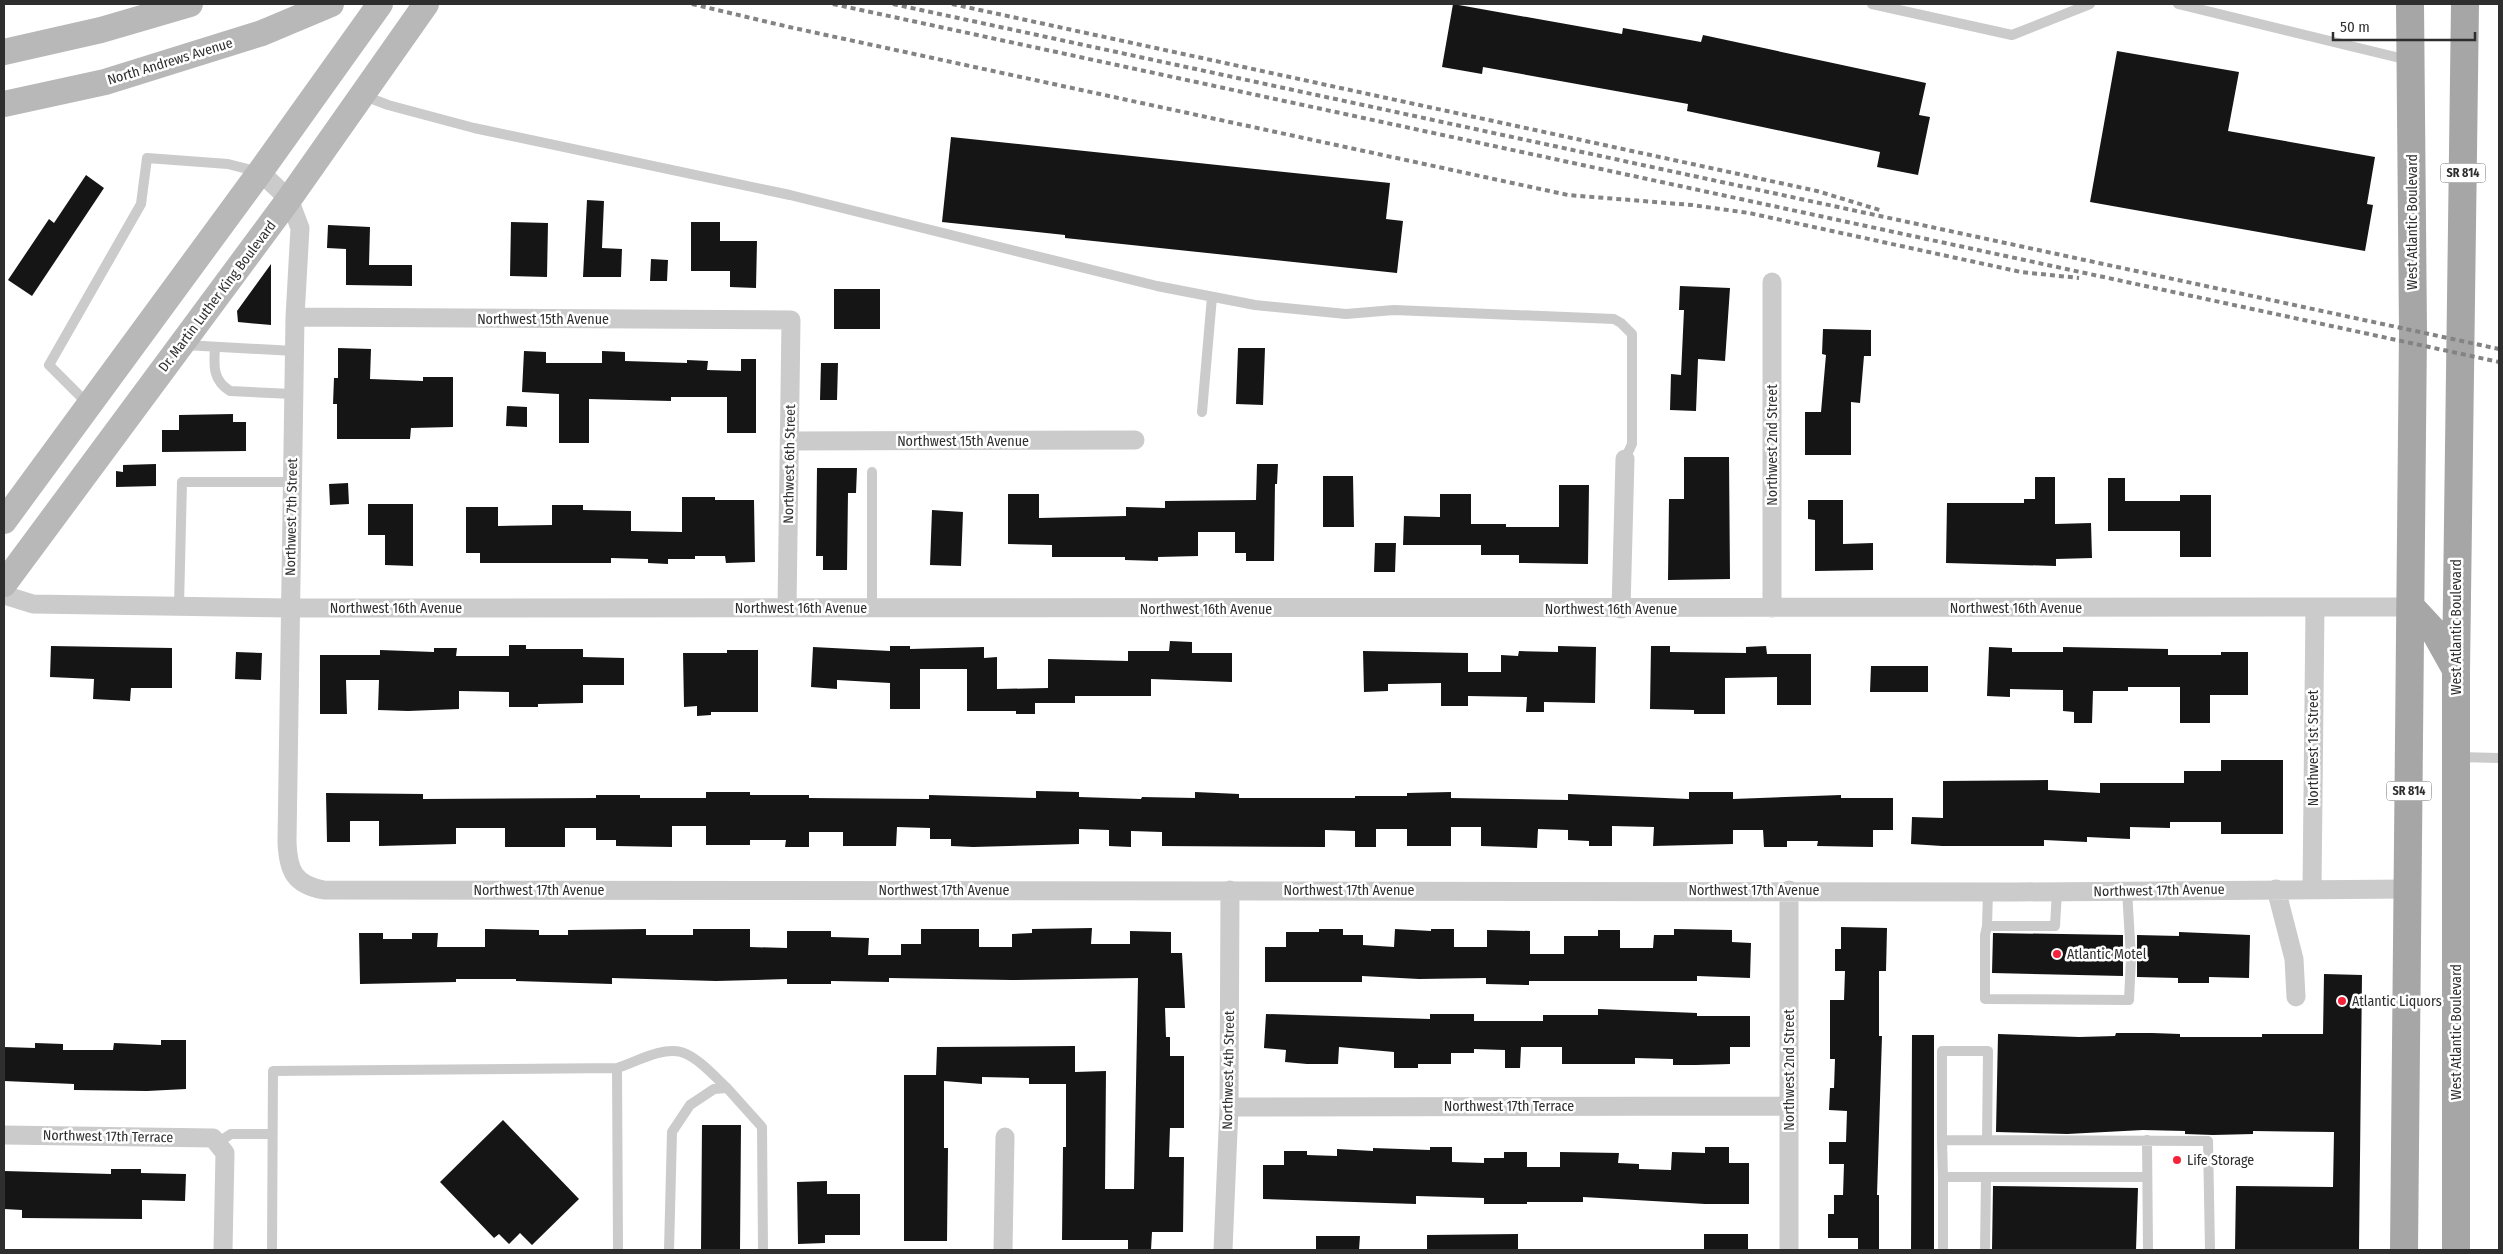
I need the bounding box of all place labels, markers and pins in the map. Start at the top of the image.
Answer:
place label: Atlantic Motel [2067,946,2147,963]
marker: Atlantic Motel [2051,948,2063,960]
place label: Atlantic Liquors [2352,993,2442,1010]
marker: Atlantic Liquors [2336,995,2348,1007]
place label: Life Storage [2187,1152,2254,1169]
marker: Life Storage [2171,1154,2183,1166]

